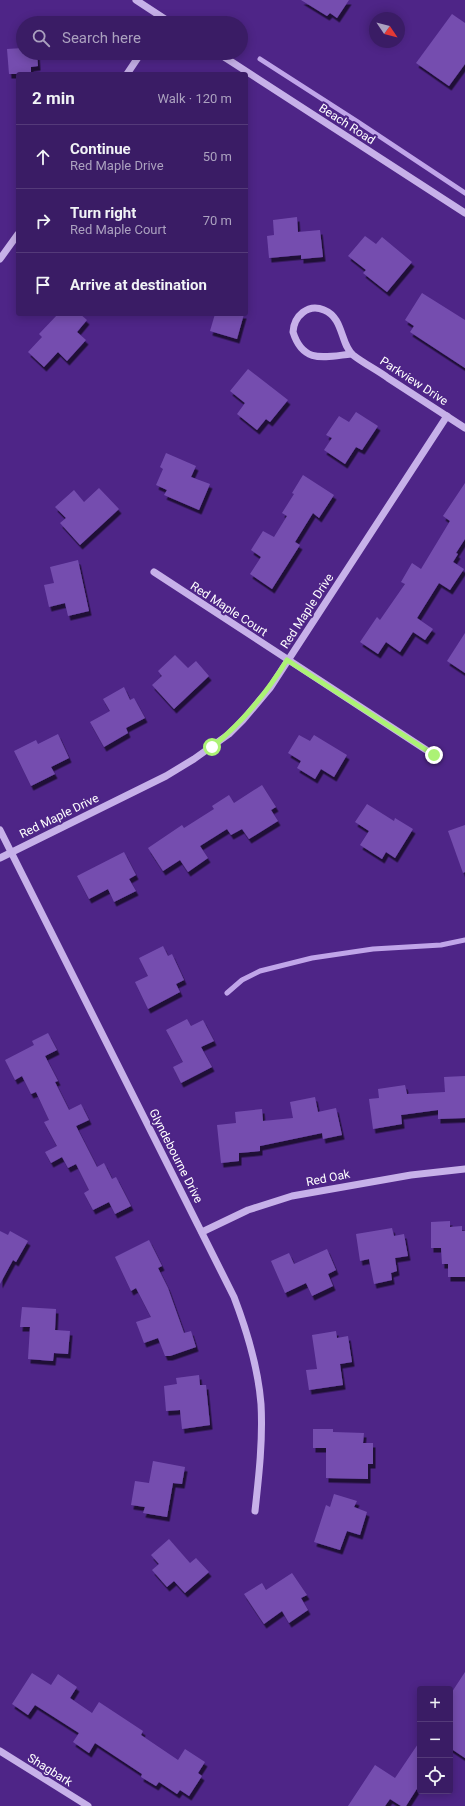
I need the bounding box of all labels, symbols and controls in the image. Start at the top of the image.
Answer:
north arrow [369,12,405,48]
search box [16,16,248,60]
icon: search [30,27,52,49]
text: Search here [62,29,141,47]
text: 2 min [32,88,75,108]
text: Walk · 120 m [157,91,232,106]
street label: Beach Road [316,101,378,147]
text: Continue [70,140,131,158]
icon: ahead [32,146,54,168]
text: 50 m [203,149,232,164]
text: Red Maple Drive [70,158,164,173]
text: Turn right [70,204,136,222]
icon: right [32,210,54,232]
text: 70 m [203,213,232,228]
text: Red Maple Court [70,222,166,237]
icon: arrive [32,274,54,296]
text: Arrive at destination [70,276,207,294]
street label: Parkview Drive [377,354,451,408]
street label: Red Maple Drive [278,571,336,651]
street label: Red Maple Court [188,579,270,639]
route start [203,738,221,756]
route end [425,746,443,764]
street label: Red Maple Drive [17,791,101,841]
street label: Glyndebourne Drive [146,1107,206,1205]
street label: Red Oak [305,1167,352,1189]
map controls [417,1686,453,1794]
button: + [417,1686,453,1722]
button: − [417,1722,453,1758]
street label: Shagbark [25,1751,76,1790]
button: locate [417,1758,453,1794]

